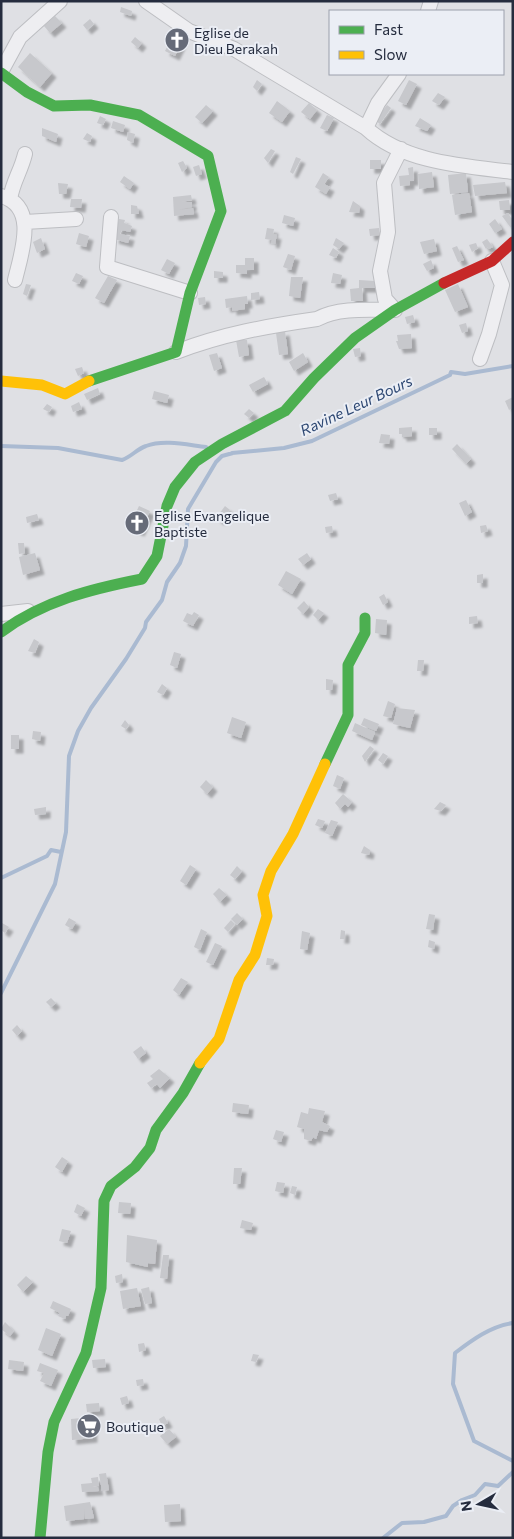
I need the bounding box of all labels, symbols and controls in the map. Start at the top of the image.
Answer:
legend [329,10,504,75]
text: Fast [374,20,403,38]
place label: Eglise de Dieu Berakah [194,24,278,57]
church icon: Eglise de Dieu Berakah [164,27,190,53]
text: Slow [374,45,407,63]
water label: Ravine Leur Bours [297,371,415,439]
place label: Eglise Evangelique Baptiste [154,507,269,540]
church icon: Eglise Evangelique Baptiste [124,510,150,536]
supermarket icon: Boutique [76,1413,102,1439]
place label: Boutique [106,1418,164,1435]
north arrow [454,1479,504,1529]
text: N [456,1500,475,1513]

